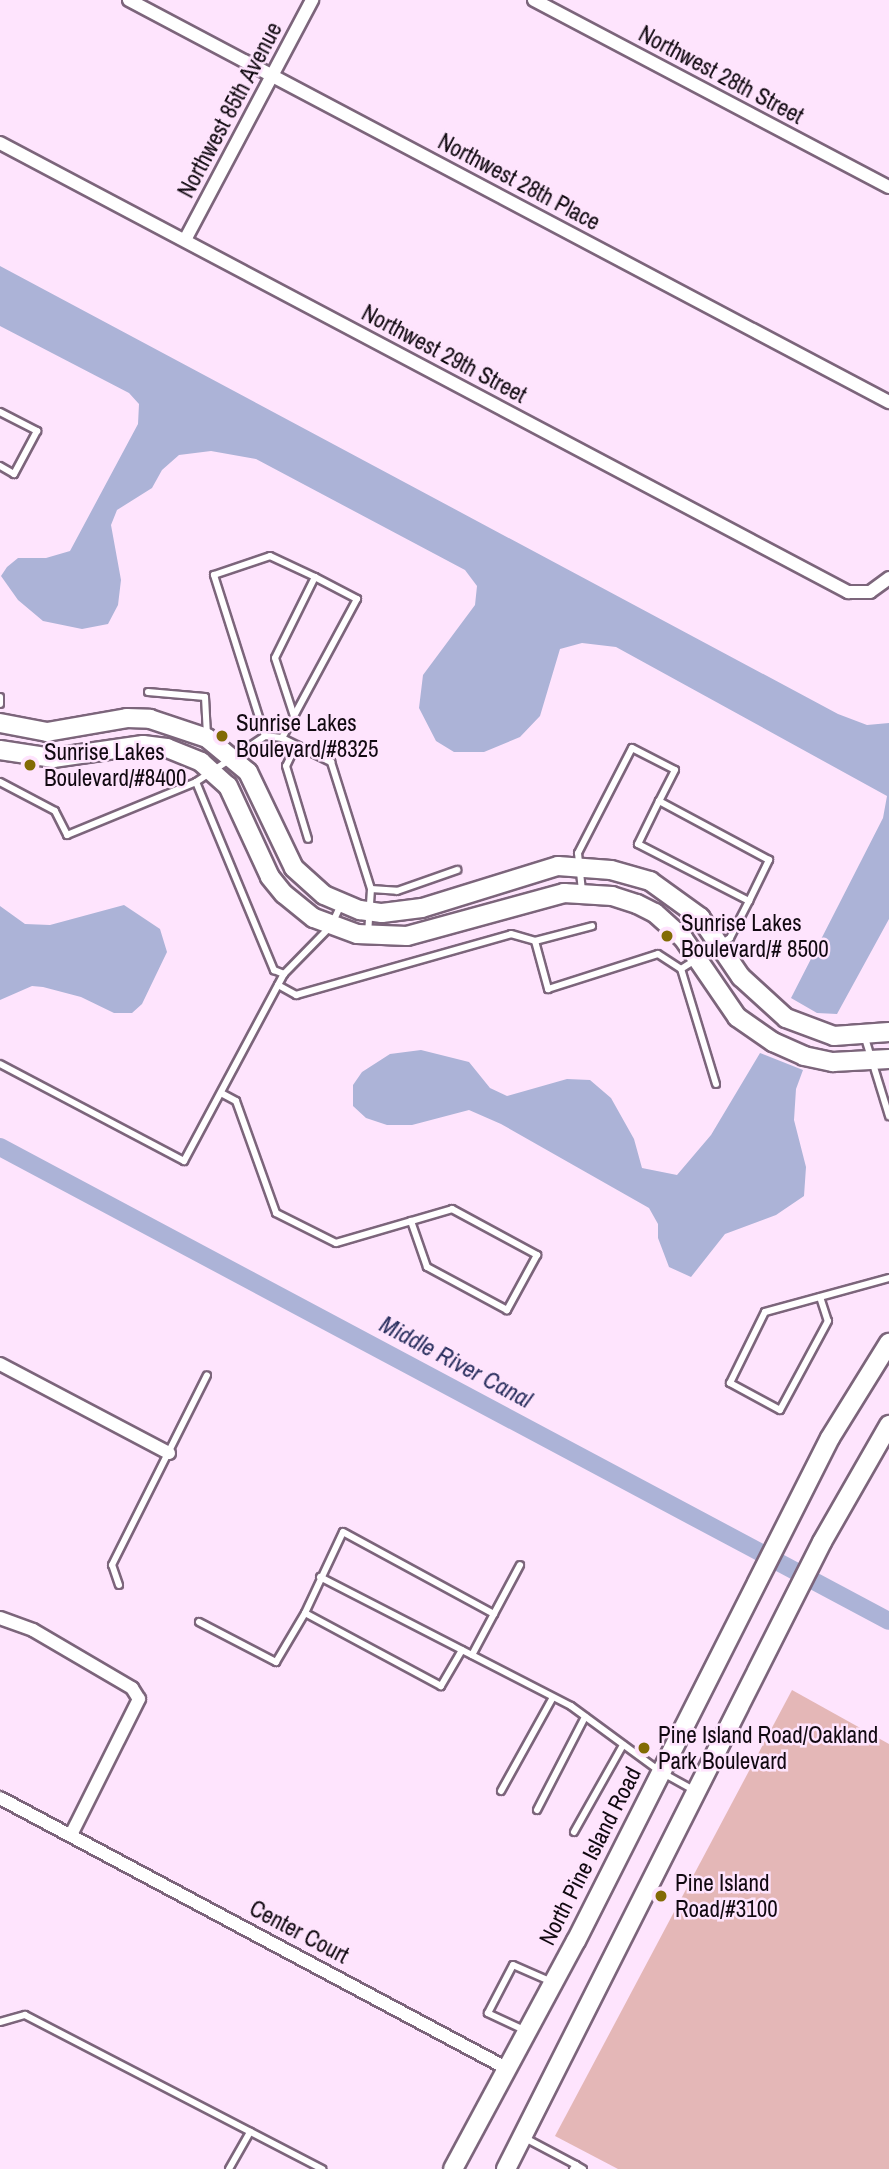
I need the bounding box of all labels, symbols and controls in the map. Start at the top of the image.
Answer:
street label: Northwest 85th Avenue [172,17,288,203]
street label: Northwest 28th Street [634,20,808,130]
street label: Northwest 28th Place [433,128,605,236]
street label: Northwest 29th Street [357,299,531,409]
place label: Sunrise Lakes Boulevard/#8325 [236,709,379,763]
marker: Sunrise Lakes Boulevard/#8325 [214,728,230,744]
place label: Sunrise Lakes Boulevard/#8400 [44,738,187,792]
marker: Sunrise Lakes Boulevard/#8400 [22,757,38,773]
place label: Sunrise Lakes Boulevard/# 8500 [681,909,829,963]
marker: Sunrise Lakes Boulevard/# 8500 [659,928,675,944]
water label: Middle River Canal [375,1310,537,1414]
place label: Pine Island Road/Oakland Park Boulevard [658,1721,878,1775]
marker: Pine Island Road/Oakland Park Boulevard [636,1740,652,1756]
street label: North Pine Island Road [533,1762,647,1950]
place label: Pine Island Road/#3100 [675,1869,778,1923]
marker: Pine Island Road/#3100 [653,1888,669,1904]
street label: Center Court [245,1894,353,1970]

